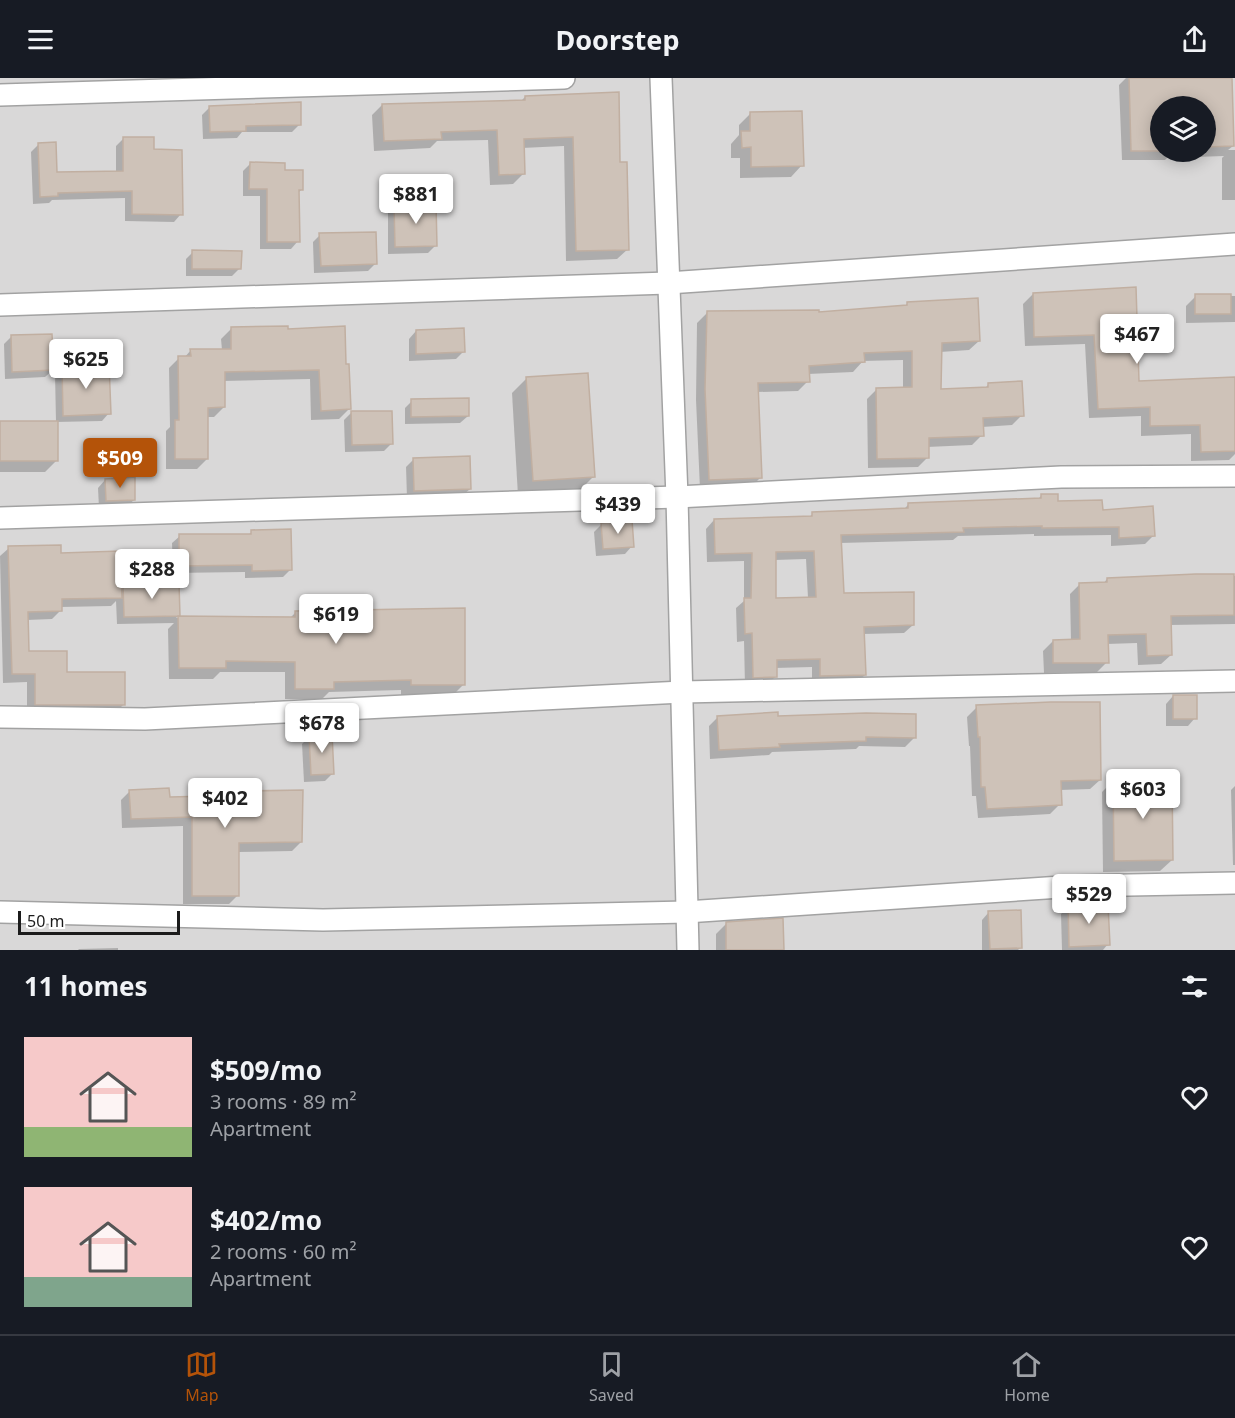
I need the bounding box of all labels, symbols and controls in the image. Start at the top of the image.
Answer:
text: Doorstep [555,21,680,58]
icon: menu [24,23,57,56]
icon: share [1178,23,1211,56]
map controls [1150,96,1216,162]
button: layers [1150,96,1216,162]
pin: $881 [380,174,452,225]
text: $881 [393,180,439,207]
pin: $467 [1101,314,1173,365]
text: $467 [1114,320,1160,347]
pin: $625 [50,339,122,390]
text: $625 [63,345,109,372]
pin: $509 [84,438,156,489]
text: $509 [97,444,143,471]
pin: $439 [582,484,654,535]
text: $439 [595,490,641,517]
pin: $288 [116,549,188,600]
text: $288 [129,555,175,582]
pin: $619 [300,594,372,645]
text: $619 [313,600,359,627]
pin: $678 [286,703,358,754]
text: $678 [299,709,345,736]
pin: $603 [1107,769,1179,820]
text: $603 [1120,775,1166,802]
pin: $402 [189,778,261,829]
text: $402 [202,784,248,811]
pin: $529 [1053,874,1125,925]
text: $529 [1066,880,1112,907]
scale bar [18,908,180,936]
text: 50 m [27,910,64,932]
text: 11 homes [24,968,148,1004]
icon: filters [1178,970,1211,1003]
text: $509/mo [210,1052,322,1088]
icon: home [72,1061,144,1133]
icon: heart [1178,1081,1211,1114]
text: 3 rooms · 89 m² [210,1088,357,1115]
text: Apartment [210,1115,311,1142]
text: $402/mo [210,1202,322,1238]
icon: home [72,1211,144,1283]
icon: heart [1178,1231,1211,1264]
text: 2 rooms · 60 m² [210,1238,357,1265]
text: Apartment [210,1265,311,1292]
tab: Map [185,1348,219,1406]
tab: Saved [589,1348,634,1406]
tab: Home [1004,1348,1050,1406]

